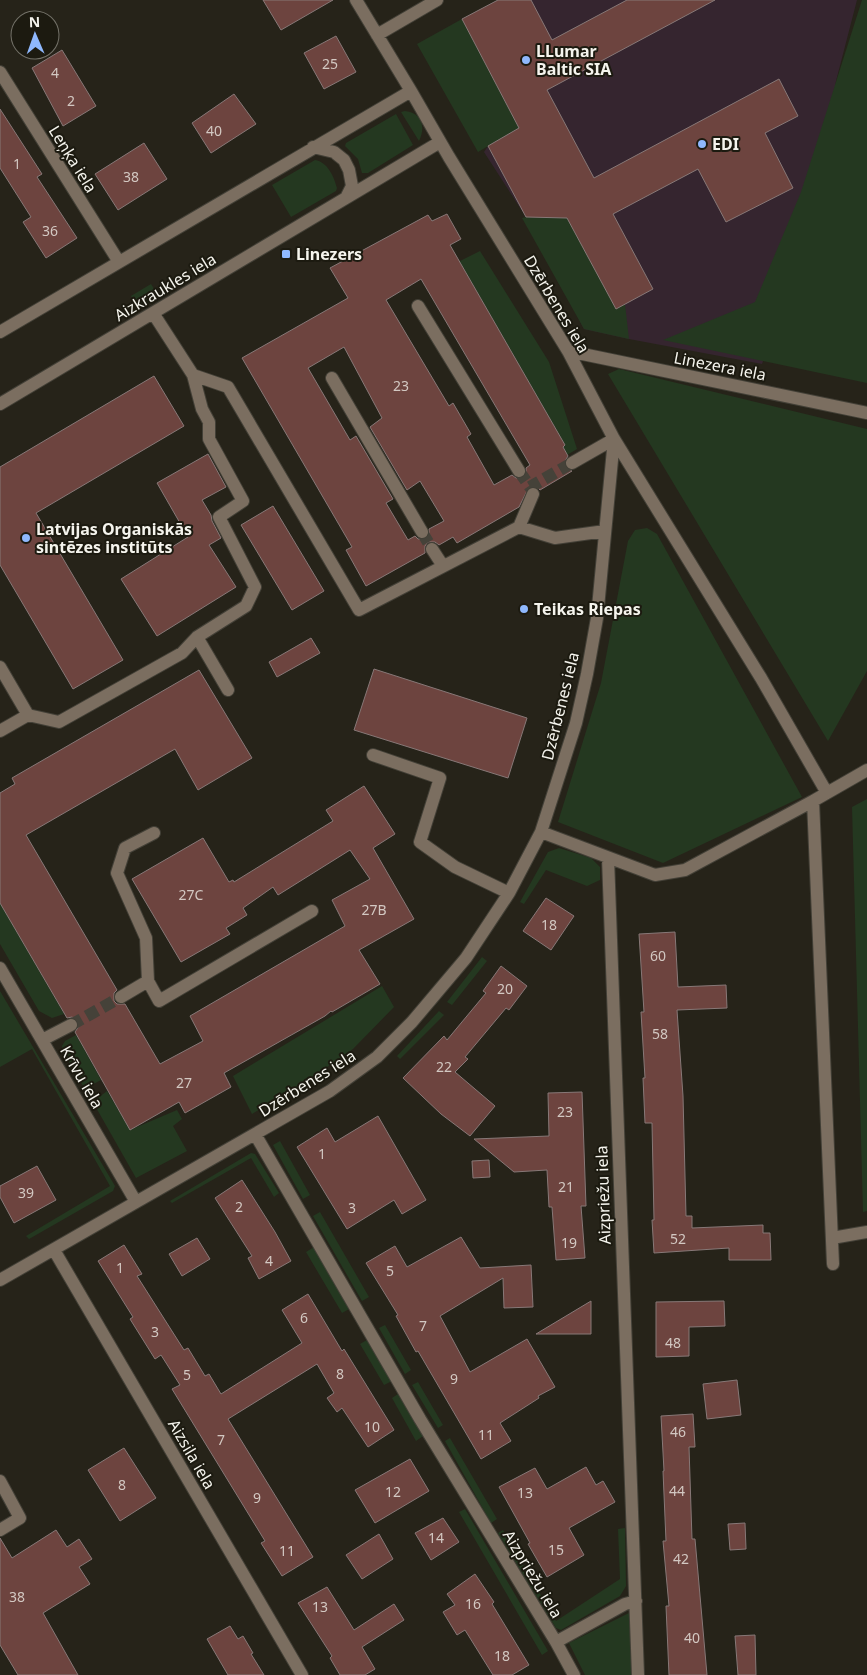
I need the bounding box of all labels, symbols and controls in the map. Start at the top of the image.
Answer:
north arrow [10,10,60,60]
text: N [29,12,41,31]
place label: LLumar Baltic SIA [536,40,612,80]
house number: 25 [322,54,338,73]
marker: LLumar Baltic SIA [520,54,532,66]
house number: 4 [51,63,59,82]
house number: 2 [67,91,75,110]
street label: Leņķa iela [44,121,102,197]
house number: 40 [206,121,222,140]
place label: EDI [712,133,739,155]
marker: EDI [696,138,708,150]
house number: 1 [13,154,21,173]
house number: 38 [123,167,139,186]
house number: 36 [42,221,58,240]
place label: Linezers [296,243,362,265]
street label: Aizkraukles iela [110,248,220,326]
marker: Linezers [280,248,292,260]
street label: Dzērbenes iela [519,251,595,357]
street label: Linezera iela [672,346,768,386]
house number: 23 [393,376,409,395]
place label: Latvijas Organiskās sintēzes institūts [36,518,192,558]
marker: Latvijas Organiskās sintēzes institūts [20,532,32,544]
place label: Teikas Riepas [534,598,641,620]
marker: Teikas Riepas [518,603,530,615]
street label: Dzērbenes iela [536,650,584,762]
house number: 27C [179,885,204,904]
house number: 27B [361,900,387,919]
house number: 18 [541,915,557,934]
house number: 60 [650,946,666,965]
house number: 20 [497,979,513,998]
house number: 58 [652,1024,668,1043]
street label: Krīvu iela [55,1042,109,1112]
street label: Dzērbenes iela [254,1044,360,1122]
house number: 22 [436,1057,452,1076]
house number: 27 [176,1073,192,1092]
house number: 23 [557,1102,573,1121]
house number: 1 [318,1144,326,1163]
street label: Aizpriežu iela [590,1145,616,1245]
house number: 21 [558,1177,574,1196]
house number: 39 [18,1183,34,1202]
house number: 2 [235,1197,243,1216]
house number: 3 [348,1198,356,1217]
house number: 52 [670,1229,686,1248]
house number: 19 [561,1233,577,1252]
house number: 4 [265,1251,273,1270]
house number: 1 [116,1258,124,1277]
house number: 5 [386,1261,394,1280]
house number: 6 [300,1308,308,1327]
house number: 7 [419,1316,427,1335]
house number: 3 [151,1322,159,1341]
house number: 48 [665,1333,681,1352]
house number: 8 [336,1364,344,1383]
house number: 5 [183,1365,191,1384]
house number: 9 [450,1369,458,1388]
street label: Aizsila iela [163,1415,221,1493]
house number: 10 [364,1417,380,1436]
house number: 46 [670,1422,686,1441]
house number: 11 [478,1425,494,1444]
house number: 7 [217,1430,225,1449]
house number: 8 [118,1475,126,1494]
house number: 44 [669,1481,685,1500]
house number: 12 [385,1482,401,1501]
house number: 13 [517,1483,533,1502]
house number: 9 [253,1488,261,1507]
street label: Aizpriežu iela [498,1526,568,1622]
house number: 14 [428,1528,444,1547]
house number: 15 [548,1540,564,1559]
house number: 11 [279,1541,295,1560]
house number: 42 [673,1549,689,1568]
house number: 38 [9,1587,25,1606]
house number: 16 [465,1594,481,1613]
house number: 13 [312,1597,328,1616]
house number: 40 [684,1628,700,1647]
house number: 18 [494,1646,510,1665]

